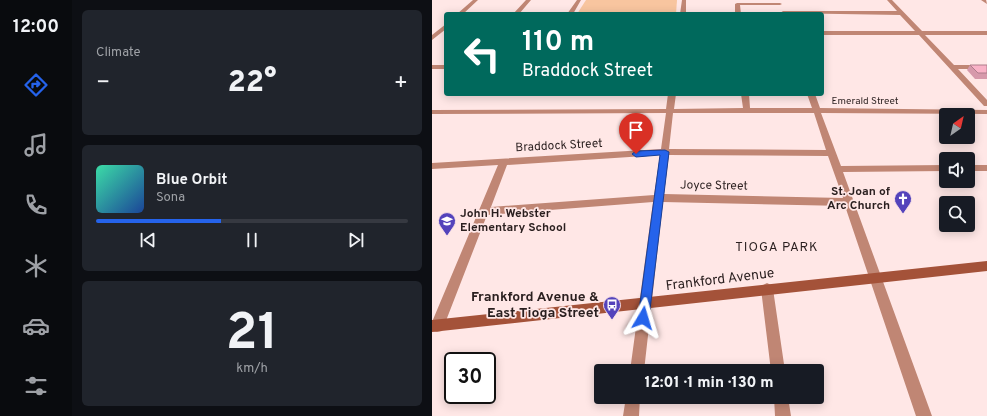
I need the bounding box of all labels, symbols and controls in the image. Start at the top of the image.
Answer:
text: 12:00 [13,16,59,39]
text: 110 m [522,25,594,61]
icon: left [456,28,508,80]
text: Climate [96,45,141,61]
text: Braddock Street [522,60,653,83]
text: 22° [227,65,277,102]
text: − [96,70,110,97]
text: + [394,70,408,97]
icon: directions [22,71,50,99]
street label: Emerald Street [831,95,899,108]
north arrow [939,108,975,144]
map controls [939,108,975,232]
pin [619,113,653,154]
icon: arrive [625,119,647,141]
icon: music [22,131,50,159]
street label: Braddock Street [515,136,603,156]
button: sound [939,152,975,188]
text: Blue Orbit [156,171,227,190]
street label: Joyce Street [680,177,748,195]
place label: St. Joan of Arc Church [827,184,891,214]
church icon: St. Joan of Arc Church [893,189,913,214]
text: Sona [156,190,185,206]
icon: phone [22,191,50,219]
button: search [939,196,975,232]
place label: John H. Webster Elementary School [460,206,566,236]
school or university icon: John H. Webster Elementary School [437,211,457,236]
icon: previous [137,229,159,251]
icon: pause [241,229,263,251]
icon: next [345,229,367,251]
district label: TIOGA PARK [735,240,819,256]
icon: climate [22,252,50,280]
street label: Frankford Avenue [665,265,775,295]
place label: Frankford Avenue & East Tioga Street [471,289,599,322]
bus stop icon: Frankford Avenue & East Tioga Street [602,295,622,320]
position arrow [622,297,664,339]
text: 21 [226,302,278,368]
icon: car [22,312,50,340]
speed limit sign: 30 [444,352,496,404]
text: km/h [236,361,268,377]
icon: filters [22,372,50,400]
text: 12:01 · 1 min · 130 m [645,374,773,393]

